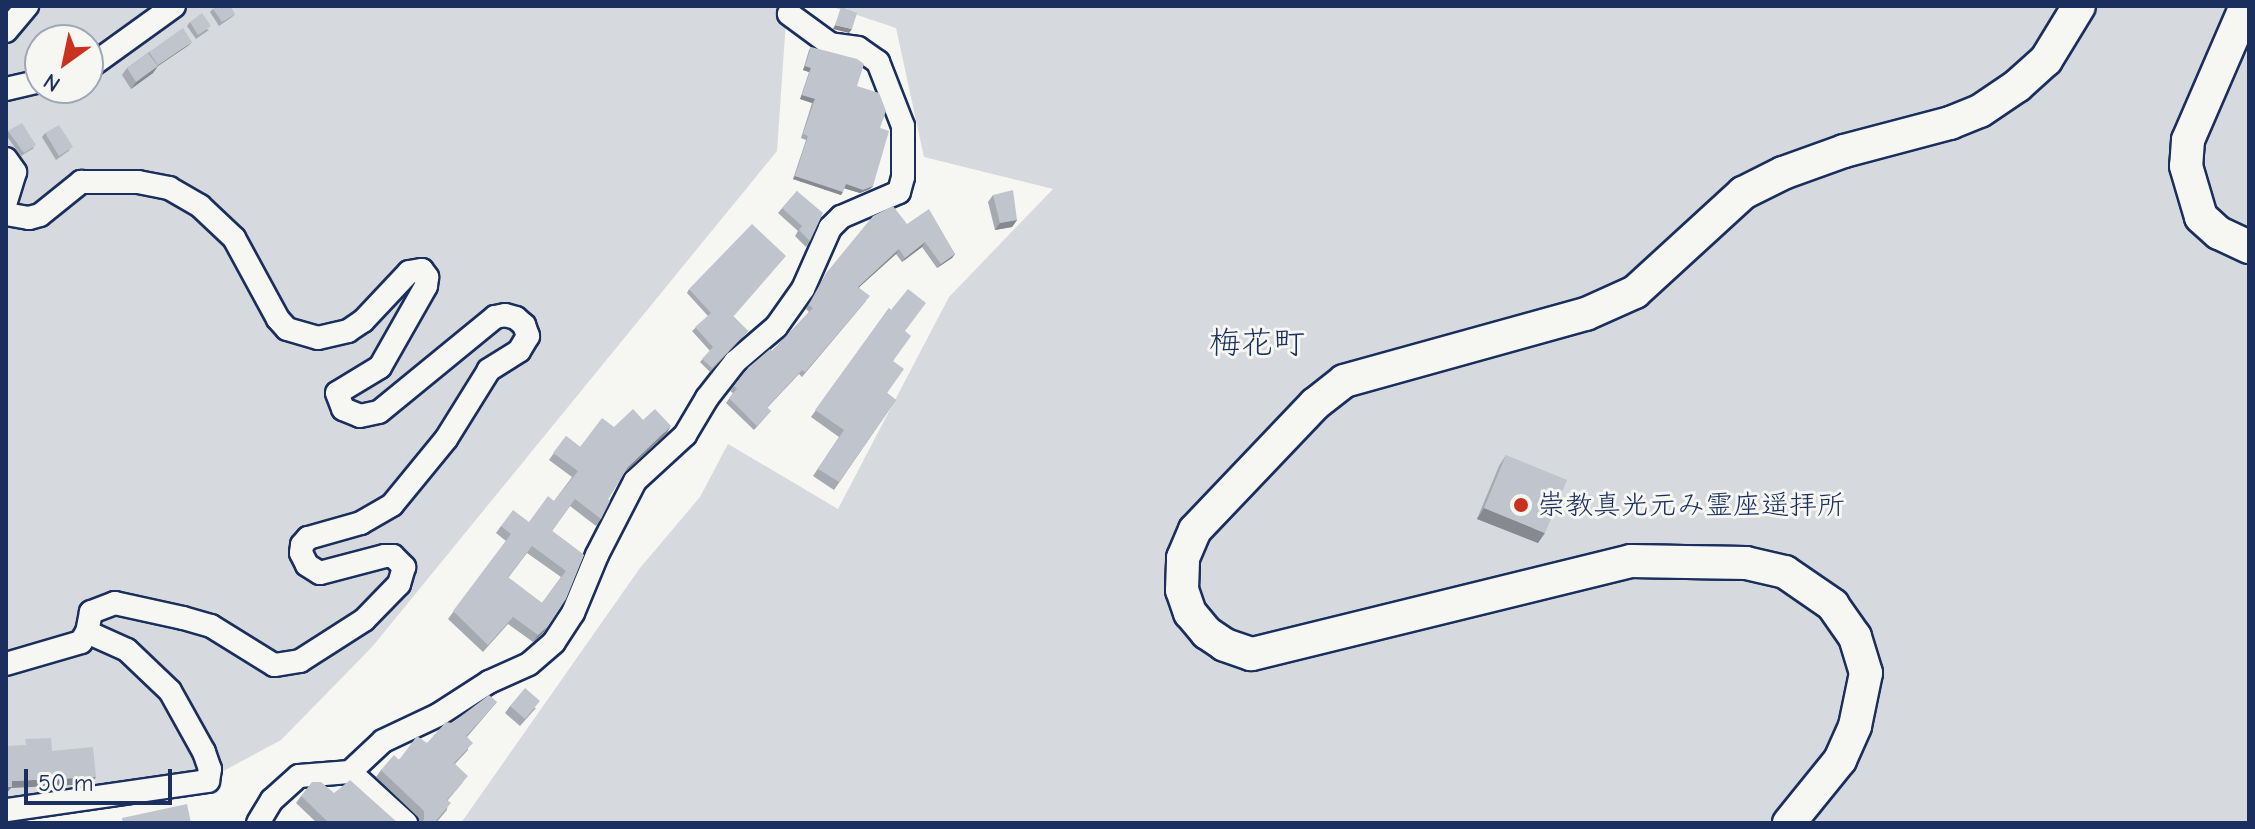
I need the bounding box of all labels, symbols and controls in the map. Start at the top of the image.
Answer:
north arrow [24,24,104,104]
text: N [39,68,65,97]
district label: 梅花町 [1209,324,1305,362]
place label: 崇教真光元み霊座遥拝所 [1537,488,1845,522]
marker: 崇教真光元み霊座遥拝所 [1512,496,1530,514]
scale bar [28,753,176,803]
text: 50 m [38,769,94,797]

